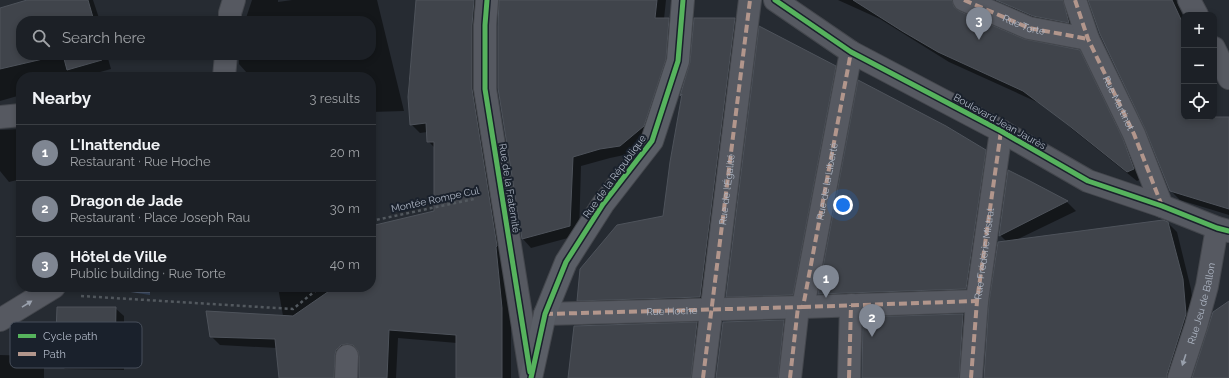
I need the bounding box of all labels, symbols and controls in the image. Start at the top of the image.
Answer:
pin: 3 [966,7,992,40]
street label: Rue Torte [1001,12,1046,37]
map controls [1181,12,1217,120]
button: + [1181,12,1217,48]
search box [16,16,376,60]
icon: search [30,27,52,49]
text: Search here [62,29,145,47]
button: − [1181,48,1217,84]
street label: Rue Martinot [1101,74,1137,133]
button: locate [1181,84,1217,120]
text: Nearby [32,88,91,108]
text: 3 results [310,91,360,106]
street label: Boulevard Jean Jaurès [952,91,1048,151]
street label: Rue de la République [581,133,648,220]
text: L'Inattendue [70,136,160,154]
street label: Rue de la Liberté [814,141,840,221]
street label: Rue de la Fraternité [497,143,522,234]
text: 1 [42,145,48,160]
text: 20 m [330,145,360,160]
street label: Rue de l'Égalité [717,153,737,226]
text: Restaurant · Rue Hoche [70,154,211,169]
street label: Montée Rompe Cul [390,185,480,214]
text: Dragon de Jade [70,192,183,210]
your location [833,195,853,215]
text: 2 [41,201,49,216]
text: 30 m [330,201,360,216]
street label: Rue Frédéric Mistral [972,207,996,300]
text: Restaurant · Place Joseph Rau [70,210,250,225]
text: Hôtel de Ville [70,248,167,266]
text: 3 [41,257,49,272]
text: 40 m [330,257,360,272]
street label: Rue Jeu de Ballon [1185,262,1217,346]
pin: 1 [813,265,839,298]
text: Public building · Rue Torte [70,266,226,281]
one-way arrow [21,300,33,307]
pin: 2 [859,304,885,337]
street label: Rue Hoche [646,305,698,317]
legend [10,322,142,368]
text: Cycle path [43,330,97,343]
text: Path [43,348,66,361]
one-way arrow [1181,355,1187,367]

